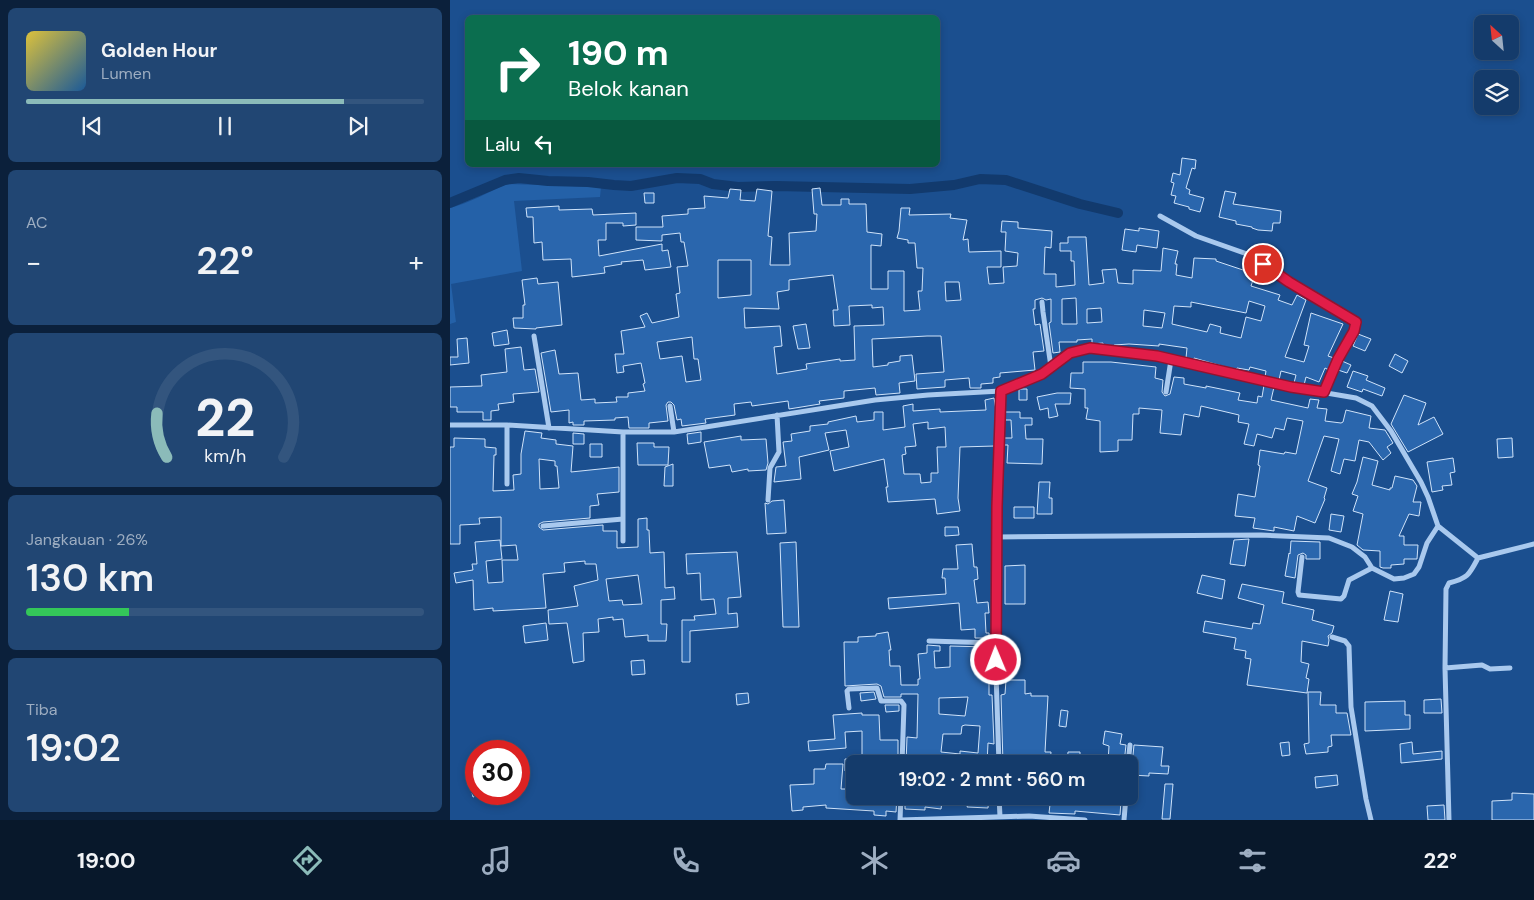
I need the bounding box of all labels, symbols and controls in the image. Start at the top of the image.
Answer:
north arrow [1474,15,1519,60]
map controls [1474,15,1519,115]
text: 190 m [568,30,669,76]
icon: right [485,35,550,100]
text: Golden Hour [101,38,217,63]
text: Lumen [101,63,151,84]
button: layers [1474,70,1519,115]
text: Belok kanan [568,74,689,103]
icon: previous [78,112,106,140]
icon: pause [211,112,239,140]
icon: next [344,112,372,140]
icon: left [530,130,558,158]
text: Lalu [485,132,520,157]
text: AC [26,212,47,233]
text: 22° [196,236,254,286]
pin [1242,243,1284,285]
text: − [26,244,41,281]
text: + [409,244,424,281]
icon: arrive [1249,250,1277,278]
text: 22 [195,384,255,452]
text: km/h [204,444,246,468]
text: Jangkauan · 26% [26,529,148,550]
text: 130 km [26,553,154,603]
position arrow [969,633,1021,685]
text: Tiba [26,699,58,720]
text: 19:02 [26,723,121,773]
speed limit sign: 30 [465,740,530,805]
text: 19:02 · 2 mnt · 560 m [899,767,1085,792]
icon: directions [290,843,325,878]
icon: music [479,843,514,878]
icon: phone [668,843,703,878]
icon: climate [857,843,892,878]
icon: car [1046,843,1081,878]
icon: filters [1235,843,1270,878]
text: 19:00 [77,846,136,875]
text: 22° [1424,846,1457,875]

